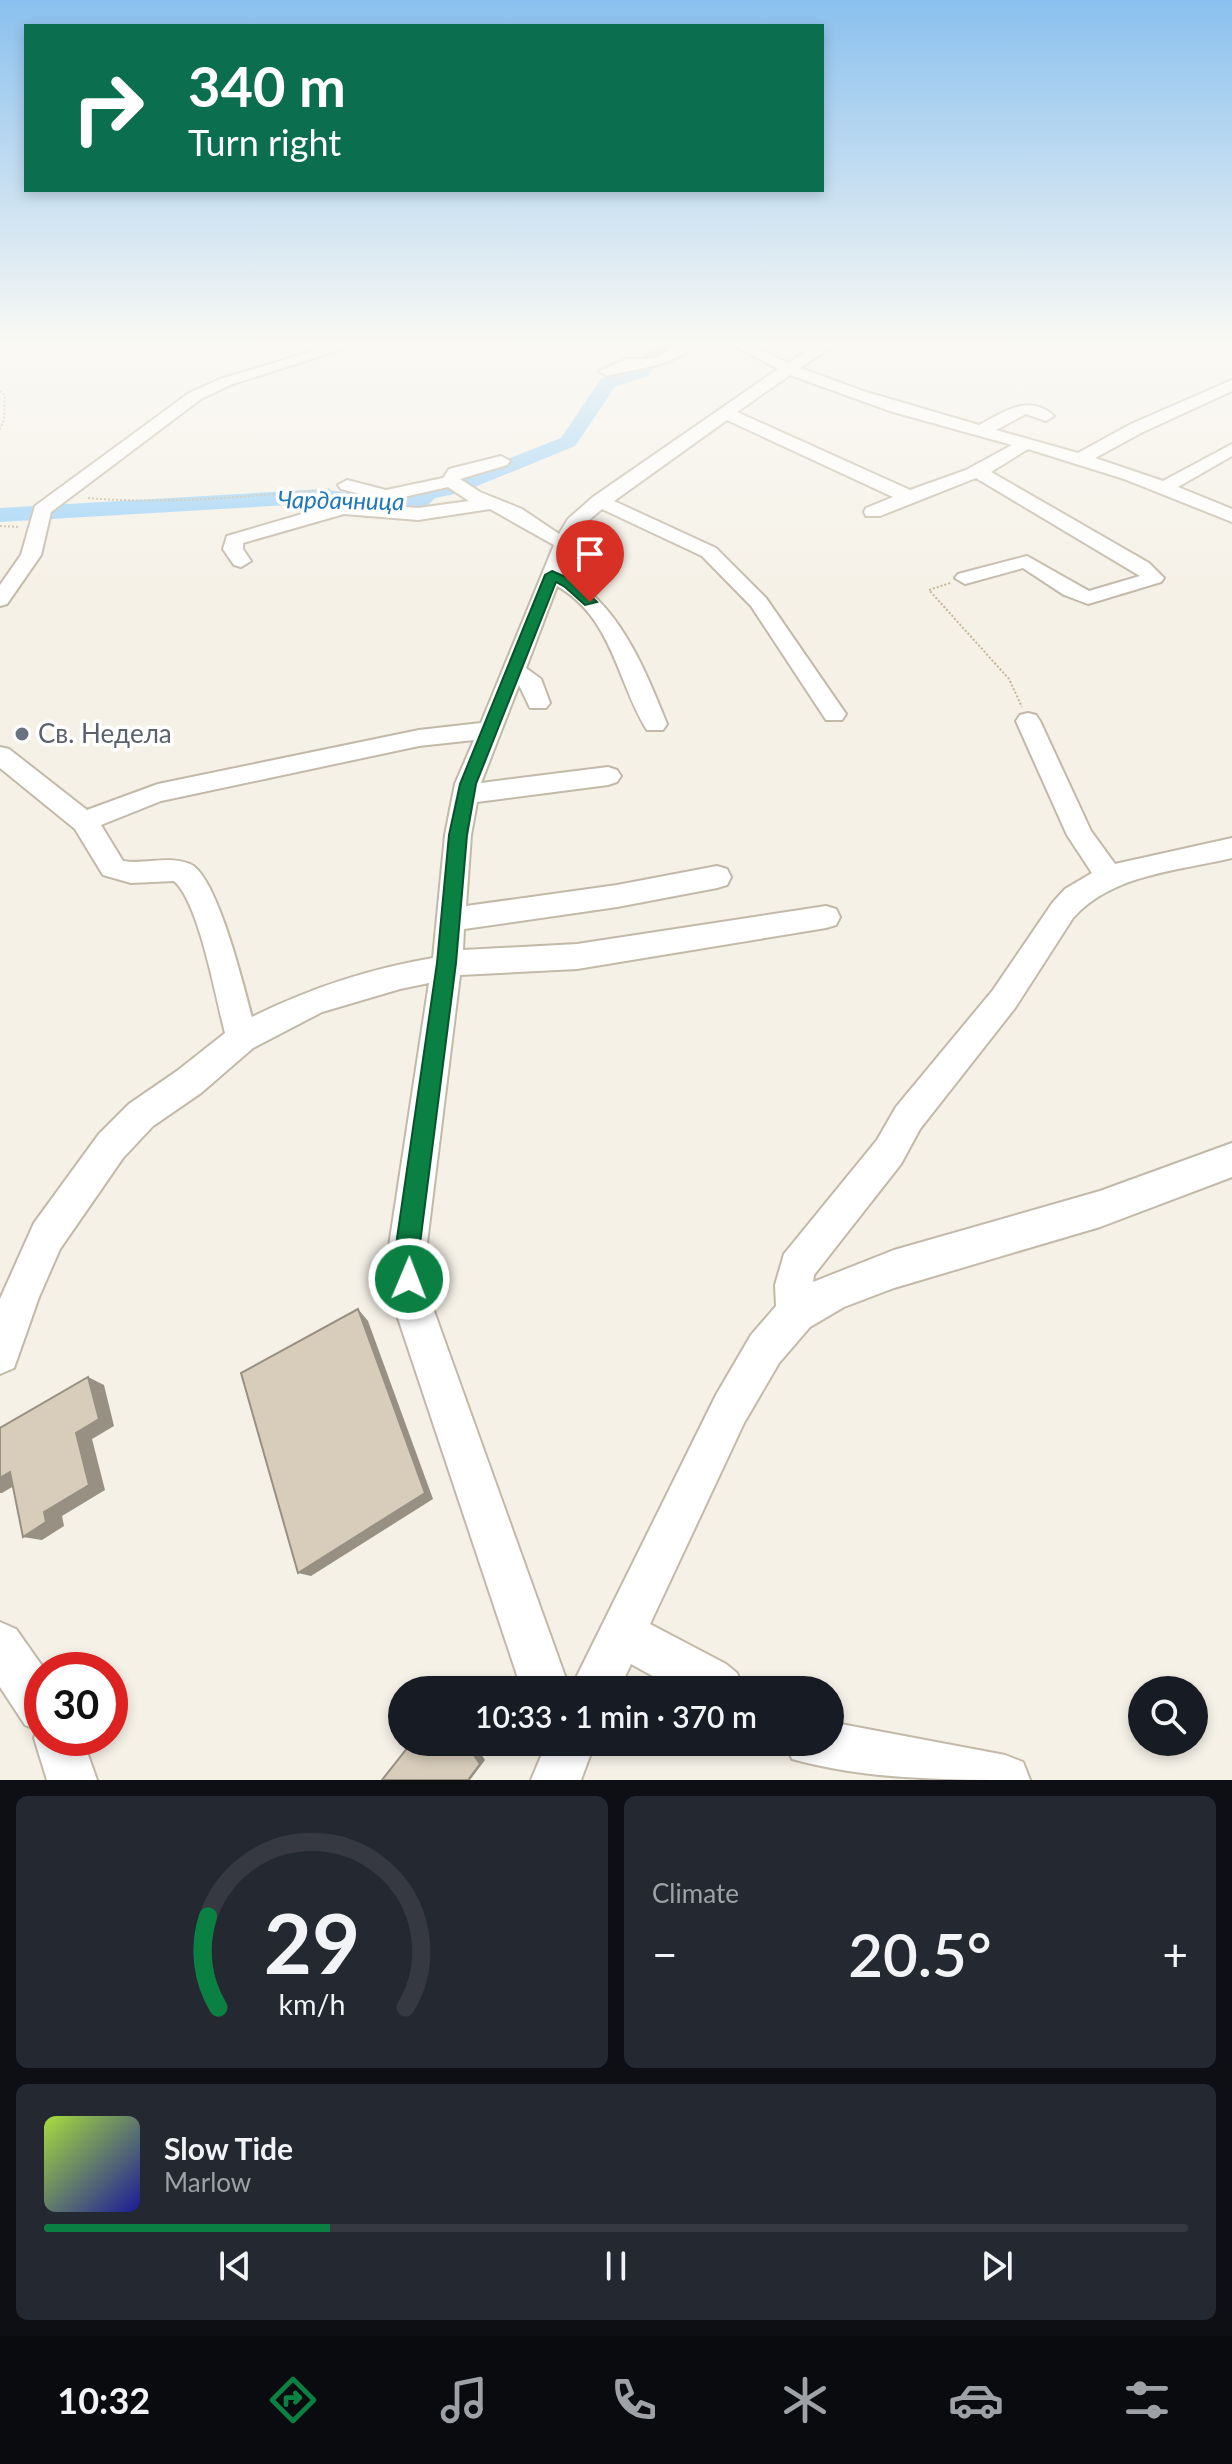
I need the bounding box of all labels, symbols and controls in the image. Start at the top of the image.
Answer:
text: 340 m [188,52,346,119]
icon: right [56,56,160,160]
text: Turn right [188,120,341,164]
water label: Чардачница [277,484,405,515]
pin [556,520,624,602]
icon: arrive [568,532,612,576]
place label: Св. Недела [38,717,172,749]
marker: Св. Недела [13,725,31,743]
position arrow [367,1237,451,1321]
speed limit sign: 30 [24,1652,128,1756]
map controls [1128,1676,1208,1756]
button: search [1128,1676,1208,1756]
text: 10:33 · 1 min · 370 m [475,1698,757,1734]
text: Climate [652,1877,739,1909]
text: 29 [264,1892,360,1992]
text: 20.5° [848,1918,992,1990]
text: − [652,1928,678,1980]
text: + [1162,1928,1188,1980]
text: km/h [279,1987,345,2021]
text: Slow Tide [164,2130,293,2166]
text: Marlow [164,2166,251,2198]
icon: previous [213,2244,257,2288]
icon: pause [594,2244,638,2288]
icon: next [975,2244,1019,2288]
icon: directions [265,2372,321,2428]
icon: music [436,2372,492,2428]
icon: phone [606,2372,662,2428]
icon: climate [777,2372,833,2428]
icon: car [948,2372,1004,2428]
icon: filters [1119,2372,1175,2428]
text: 10:32 [57,2378,150,2422]

